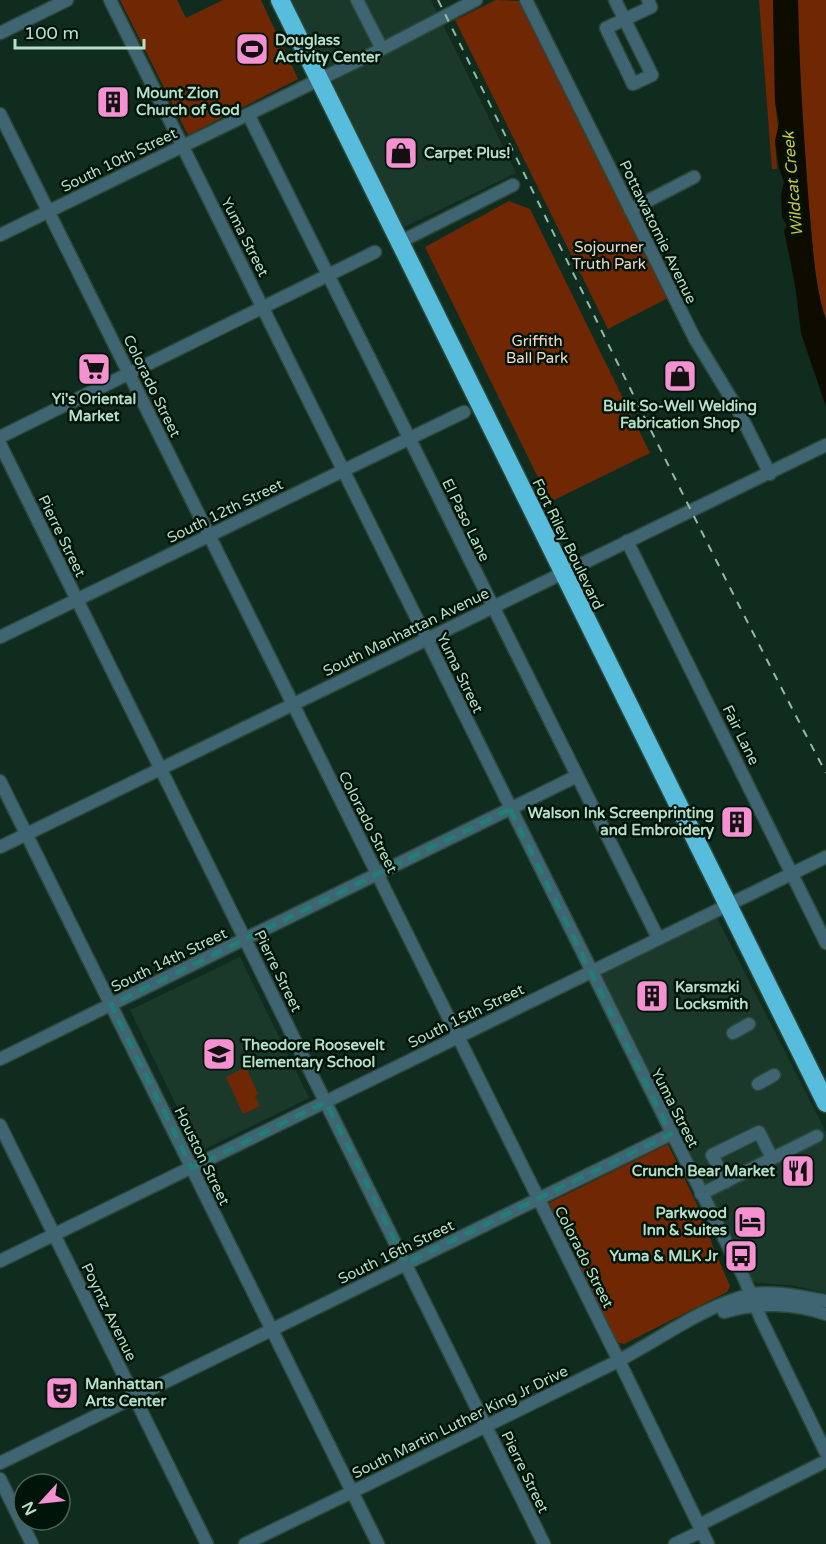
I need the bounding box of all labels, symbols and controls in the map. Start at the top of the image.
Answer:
scale bar [15,12,144,50]
text: 100 m [24,22,79,44]
sports icon: Douglass Activity Center [234,31,270,67]
place label: Douglass Activity Center [275,31,381,67]
building icon: Mount Zion Church of God [95,84,131,120]
place label: Mount Zion Church of God [136,84,240,119]
street label: South 10th Street [58,124,180,196]
water label: Wildcat Creek [778,129,808,237]
shop icon: Carpet Plus! [383,135,419,171]
place label: Carpet Plus! [424,144,510,163]
street label: Pottawatomie Avenue [615,157,701,307]
street label: Yuma Street [217,194,273,280]
park label: Sojourner Truth Park [572,238,646,273]
street label: Colorado Street [119,332,185,440]
park label: Griffith Ball Park [506,332,568,367]
supermarket icon: Yi's Oriental Market [76,351,112,387]
shop icon: Built So-Well Welding Fabrication Shop [662,358,698,394]
place label: Yi's Oriental Market [52,390,136,425]
place label: Built So-Well Welding Fabrication Shop [603,397,757,433]
street label: South 12th Street [164,475,286,547]
street label: El Paso Lane [438,475,494,565]
street label: Fort Riley Boulevard [528,476,608,612]
street label: Pierre Street [34,492,90,580]
street label: South Manhattan Avenue [320,584,492,680]
street label: Yuma Street [433,630,487,716]
street label: Fair Lane [719,702,763,768]
street label: Colorado Street [335,768,401,876]
place label: Walson Ink Screenprinting and Embroidery [528,804,714,840]
building icon: Walson Ink Screenprinting and Embroidery [719,804,755,840]
street label: South 14th Street [108,924,230,996]
street label: Pierre Street [250,927,306,1015]
building icon: Karsmzki Locksmith [634,978,670,1014]
place label: Karsmzki Locksmith [675,978,748,1013]
street label: South 15th Street [405,980,527,1052]
school or university icon: Theodore Roosevelt Elementary School [201,1036,237,1072]
place label: Theodore Roosevelt Elementary School [241,1036,385,1072]
street label: Yuma Street [647,1065,703,1151]
street label: Houston Street [170,1104,234,1208]
restaurant icon: Crunch Bear Market [780,1153,816,1189]
place label: Crunch Bear Market [632,1162,775,1180]
street label: Colorado Street [551,1203,617,1311]
place label: Parkwood Inn & Suites [643,1204,727,1239]
hotel icon: Parkwood Inn & Suites [732,1204,768,1240]
street label: South 16th Street [335,1216,457,1288]
bus stop icon: Yuma & MLK Jr [723,1238,759,1274]
place label: Yuma & MLK Jr [610,1247,718,1265]
street label: Poyntz Avenue [78,1260,140,1364]
street label: South Martin Luther King Jr Drive [349,1362,571,1482]
theatre icon: Manhattan Arts Center [44,1375,80,1411]
place label: Manhattan Arts Center [85,1375,166,1410]
street label: Pierre Street [497,1428,553,1516]
north arrow [12,1472,72,1532]
text: N [18,1498,41,1519]

